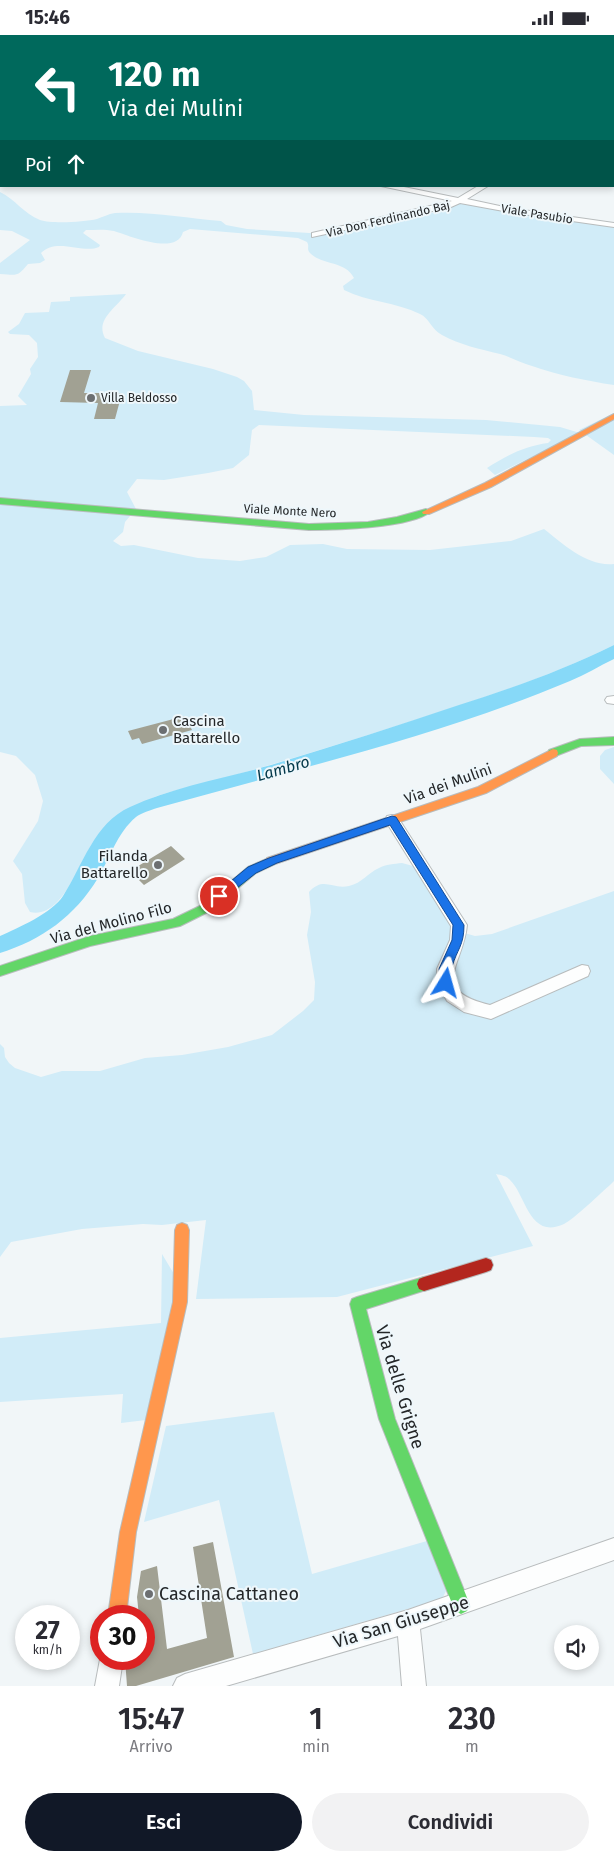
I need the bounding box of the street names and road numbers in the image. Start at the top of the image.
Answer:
street label: Via Don Ferdinando Baj [325,198,451,240]
street label: Viale Pasubio [500,201,574,227]
street label: Viale Monte Nero [243,502,337,520]
street label: Via dei Mulini [402,760,494,808]
street label: Via del Molino Filo [48,898,174,948]
street label: Via delle Grigne [371,1322,429,1452]
street label: Via San Giuseppe [330,1591,472,1653]

